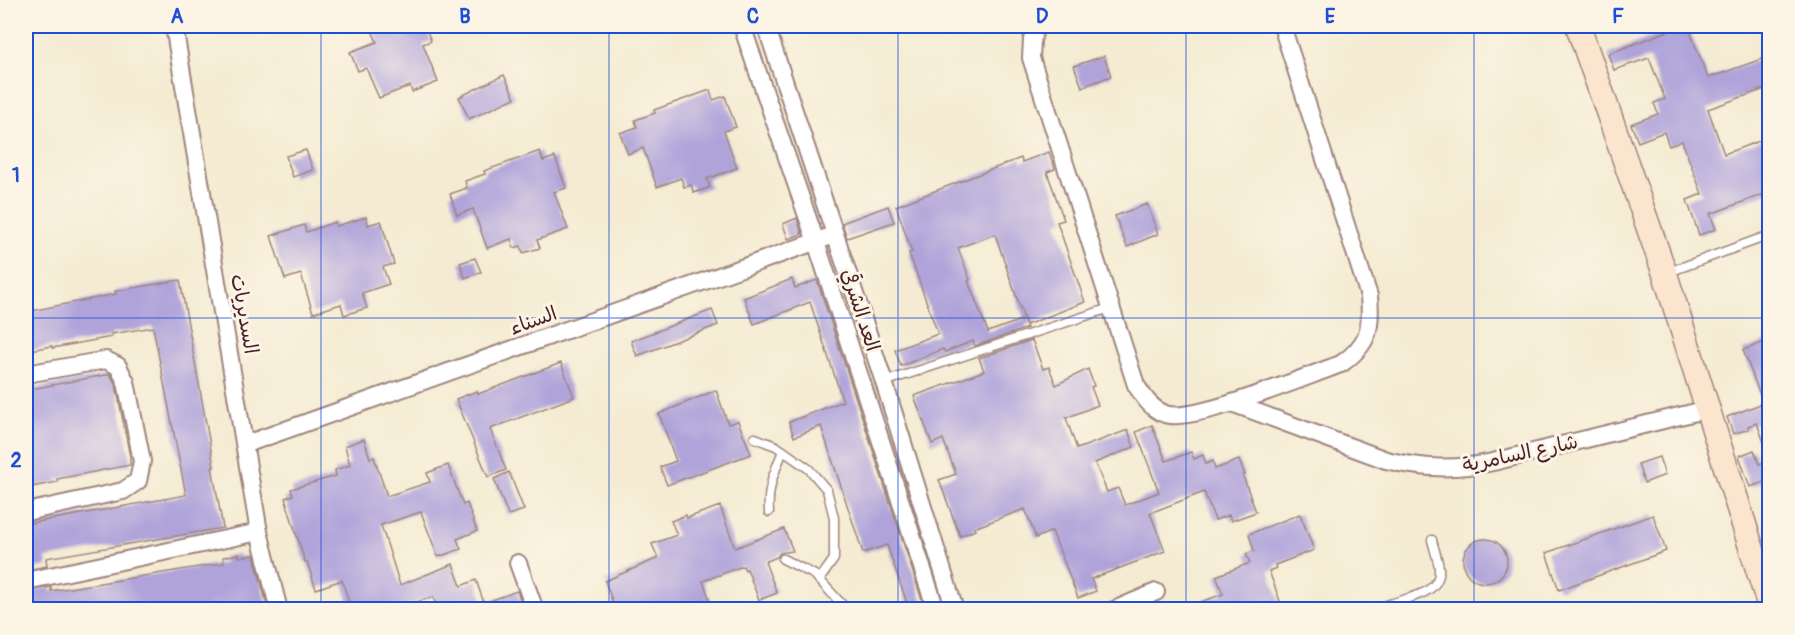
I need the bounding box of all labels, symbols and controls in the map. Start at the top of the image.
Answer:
text: A [171,4,184,29]
text: B [459,4,471,29]
text: C [747,4,759,29]
text: D [1036,4,1049,29]
text: E [1325,4,1336,29]
text: F [1612,4,1624,29]
text: 1 [12,163,20,188]
street label: العد الشرقي [834,265,887,355]
street label: السديريات [225,272,264,356]
street label: السناء [506,300,560,341]
street label: شارع السامرية [1460,429,1580,479]
text: 2 [10,448,22,473]

